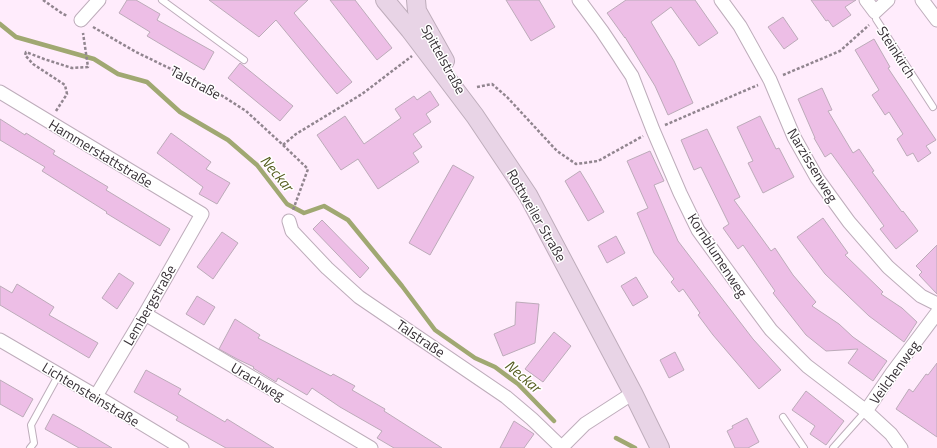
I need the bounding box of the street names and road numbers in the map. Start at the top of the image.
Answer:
street label: Spittelstraße [416,20,472,98]
street label: Steinkirch [872,22,922,82]
street label: Talstraße [167,60,225,104]
street label: Hammerstattstraße [45,113,157,193]
street label: Narzissenweg [783,124,843,206]
street label: Rottweiler Straße [502,165,572,265]
street label: Kornblumenweg [683,209,753,301]
street label: Lembergstraße [117,261,181,349]
street label: Talstraße [392,314,450,362]
street label: Veilchenweg [864,336,924,408]
street label: Lichtensteinstraße [38,357,144,431]
street label: Urachweg [227,357,289,405]

